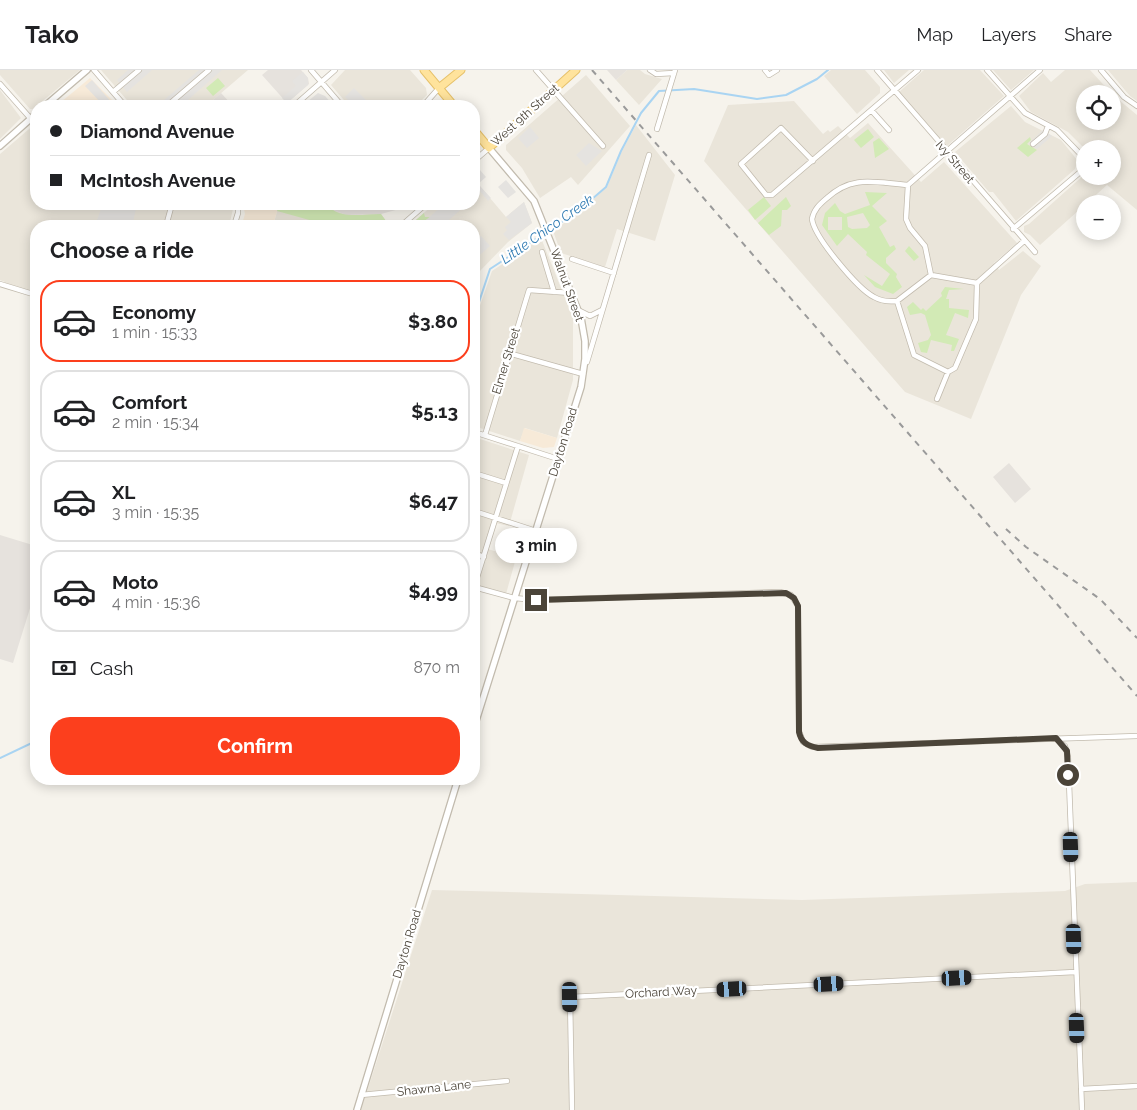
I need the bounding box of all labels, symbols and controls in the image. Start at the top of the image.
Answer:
text: Tako [25,20,79,49]
text: Map [917,24,953,45]
text: Layers [981,24,1036,45]
text: Share [1064,24,1112,45]
street label: West 9th Street [488,81,562,149]
map controls [1076,85,1121,240]
button: locate [1076,85,1121,130]
text: Diamond Avenue [80,120,234,142]
street label: Ivy Street [933,138,977,186]
button: + [1076,140,1121,185]
text: McIntosh Avenue [80,169,236,191]
water label: Little Chico Creek [498,191,597,267]
button: − [1076,195,1121,240]
text: Choose a ride [50,237,194,263]
street label: Walnut Street [547,247,587,323]
icon: car [52,299,97,344]
text: Economy [112,301,196,323]
text: $3.80 [408,310,458,332]
text: 1 min · 15:33 [112,323,197,342]
street label: Elmer Street [489,326,523,396]
icon: car [52,389,97,434]
text: Comfort [112,391,187,413]
text: $5.13 [411,400,458,422]
street label: Dayton Road [546,406,580,478]
text: 2 min · 15:34 [112,413,199,432]
icon: car [52,479,97,524]
text: XL [112,481,135,503]
text: $6.47 [409,490,458,512]
text: 3 min · 15:35 [112,503,199,522]
callout: 3 min [495,528,577,562]
text: 3 min [515,536,557,555]
icon: car [52,569,97,614]
text: Moto [112,571,158,593]
text: $4.99 [408,580,458,602]
route end [525,589,547,611]
text: 4 min · 15:36 [112,593,200,612]
icon: cash [50,654,78,682]
text: Cash [90,657,134,679]
text: 870 m [413,658,460,677]
button: Confirm [50,717,460,775]
route start [1057,764,1079,786]
car [1062,832,1079,862]
street label: Dayton Road [390,908,424,980]
car [1065,924,1082,954]
car [941,970,972,986]
car [813,976,844,992]
car [716,981,747,997]
car [562,982,577,1012]
street label: Orchard Way [625,983,698,1001]
car [1068,1013,1085,1043]
street label: Shawna Lane [396,1077,472,1099]

